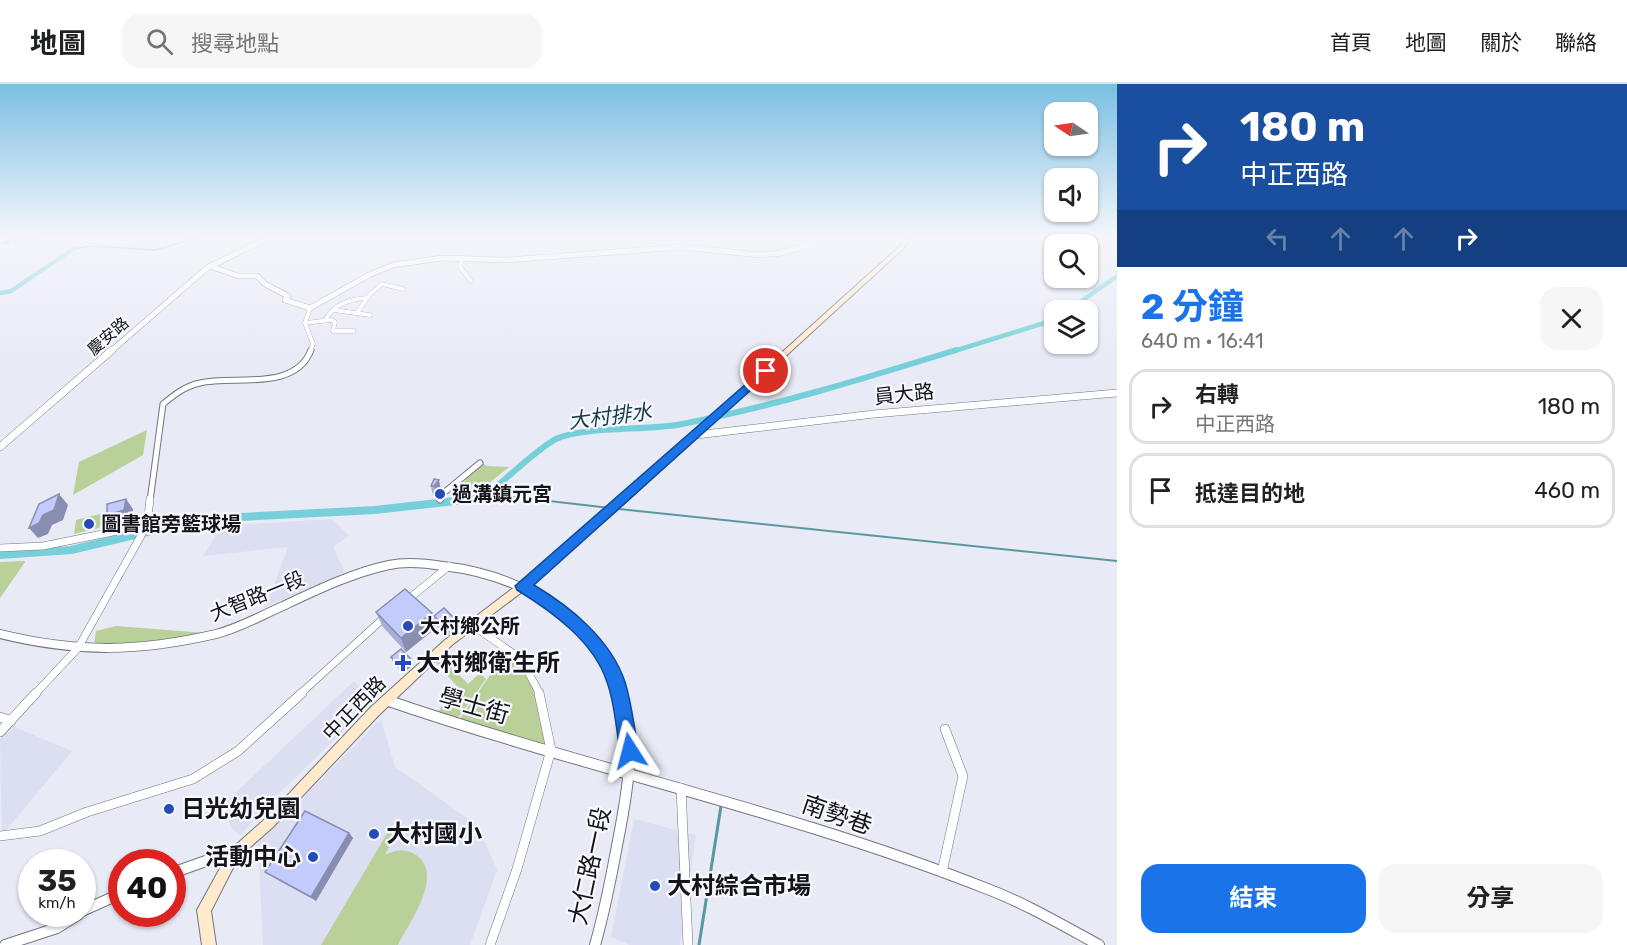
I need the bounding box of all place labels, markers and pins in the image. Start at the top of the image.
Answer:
pin [740,345,791,396]
place label: 過溝鎮元宮 [452,482,552,506]
marker: 過溝鎮元宮 [433,487,447,501]
place label: 圖書館旁籃球場 [101,512,241,536]
marker: 圖書館旁籃球場 [82,517,96,531]
place label: 大村鄉公所 [420,614,520,638]
marker: 大村鄉公所 [401,619,415,633]
place label: 大村鄉衛生所 [416,649,560,677]
marker: 大村鄉衛生所 [394,654,412,672]
place label: 日光幼兒園 [181,795,301,823]
marker: 日光幼兒園 [162,802,176,816]
place label: 大村國小 [386,820,482,848]
marker: 大村國小 [367,827,381,841]
place label: 活動中心 [205,843,301,871]
marker: 活動中心 [306,850,320,864]
place label: 大村綜合市場 [667,872,811,900]
marker: 大村綜合市場 [648,879,662,893]

